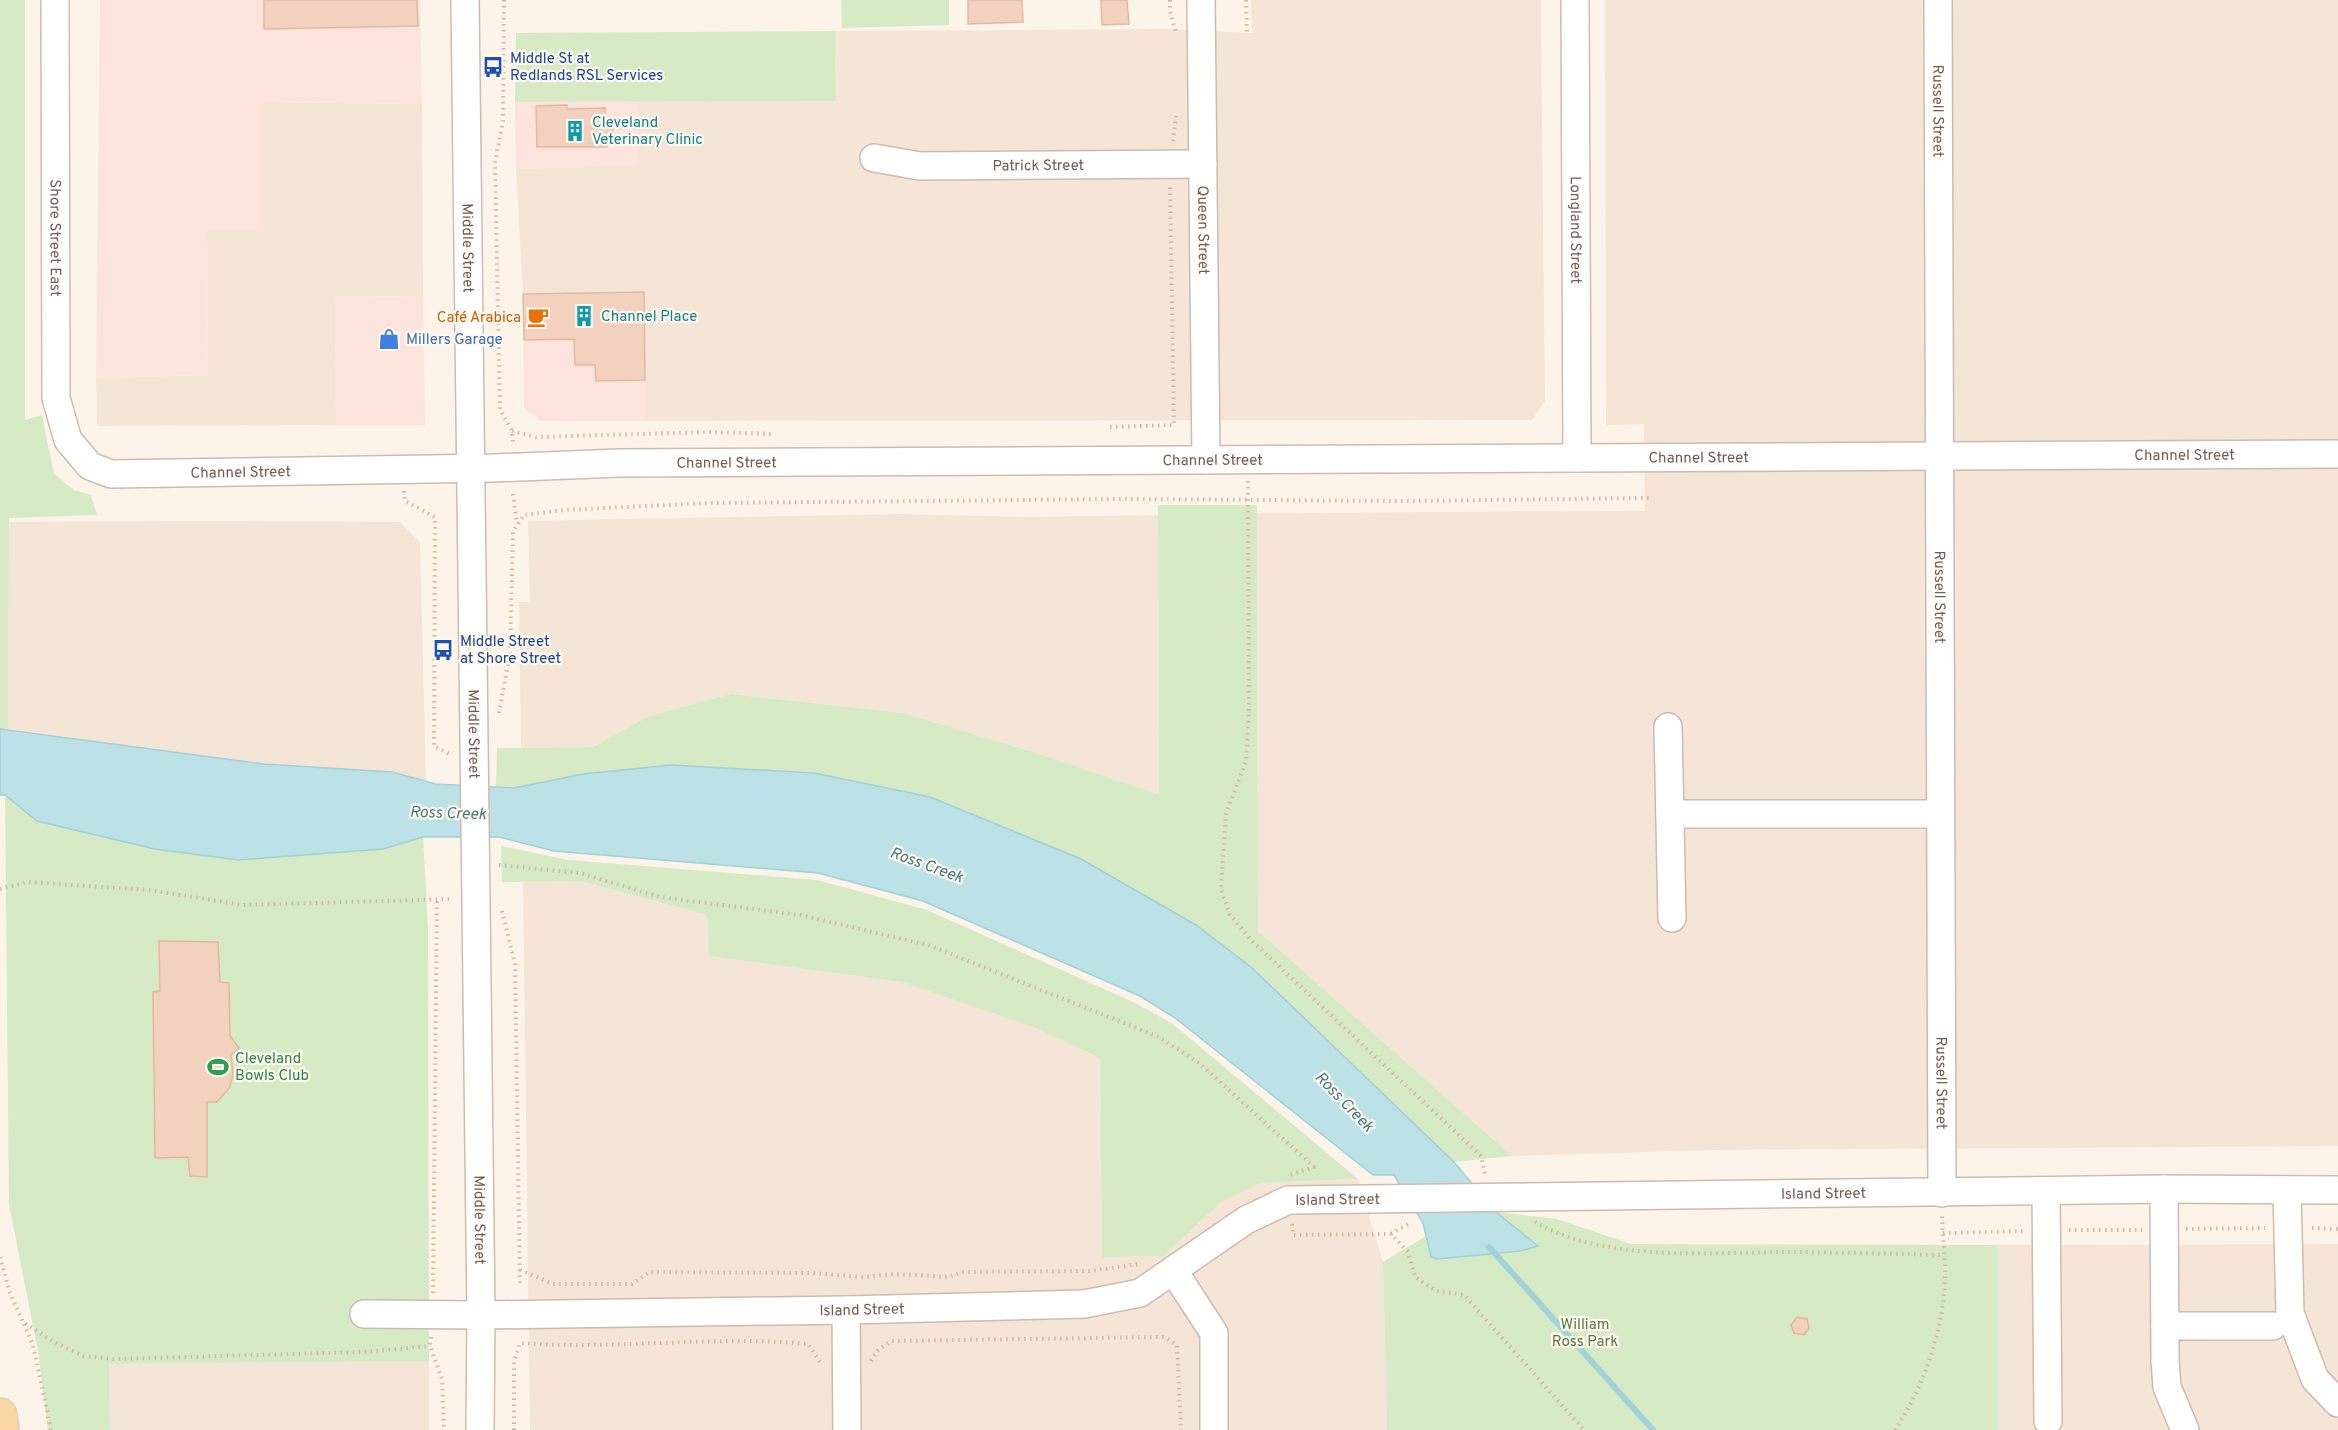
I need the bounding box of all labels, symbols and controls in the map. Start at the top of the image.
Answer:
place label: Middle St at Redlands RSL Services [510,50,663,86]
bus stop icon: Middle St at Redlands RSL Services [481,55,505,79]
street label: Russell Street [1927,64,1947,158]
place label: Cleveland Veterinary Clinic [592,114,703,150]
building icon: Cleveland Veterinary Clinic [563,119,587,143]
street label: Patrick Street [992,157,1084,176]
street label: Longland Street [1565,176,1584,284]
street label: Shore Street East [44,179,64,297]
street label: Queen Street [1192,185,1212,275]
street label: Middle Street [456,203,477,293]
building icon: Channel Place [572,304,596,328]
cafe icon: Café Arabica [526,305,550,329]
place label: Channel Place [601,308,697,327]
place label: Café Arabica [437,309,521,328]
shop icon: Millers Garage [377,327,401,351]
place label: Millers Garage [406,331,503,350]
street label: Channel Street [2134,447,2235,466]
street label: Channel Street [1648,449,1749,469]
street label: Channel Street [1162,452,1263,471]
street label: Channel Street [676,454,777,474]
street label: Channel Street [190,463,291,484]
street label: Russell Street [1929,550,1948,644]
place label: Middle Street at Shore Street [460,633,561,669]
bus stop icon: Middle Street at Shore Street [431,638,455,662]
street label: Middle Street [462,689,482,779]
water label: Ross Creek [409,803,487,825]
water label: Ross Creek [887,843,967,889]
street label: Russell Street [1930,1036,1950,1130]
place label: Cleveland Bowls Club [235,1050,309,1086]
sports icon: Cleveland Bowls Club [206,1055,230,1079]
water label: Ross Creek [1310,1068,1378,1138]
street label: Middle Street [468,1175,488,1265]
street label: Island Street [1781,1185,1866,1205]
street label: Island Street [1295,1191,1380,1211]
street label: Island Street [819,1301,905,1321]
park label: William Ross Park [1552,1316,1618,1352]

